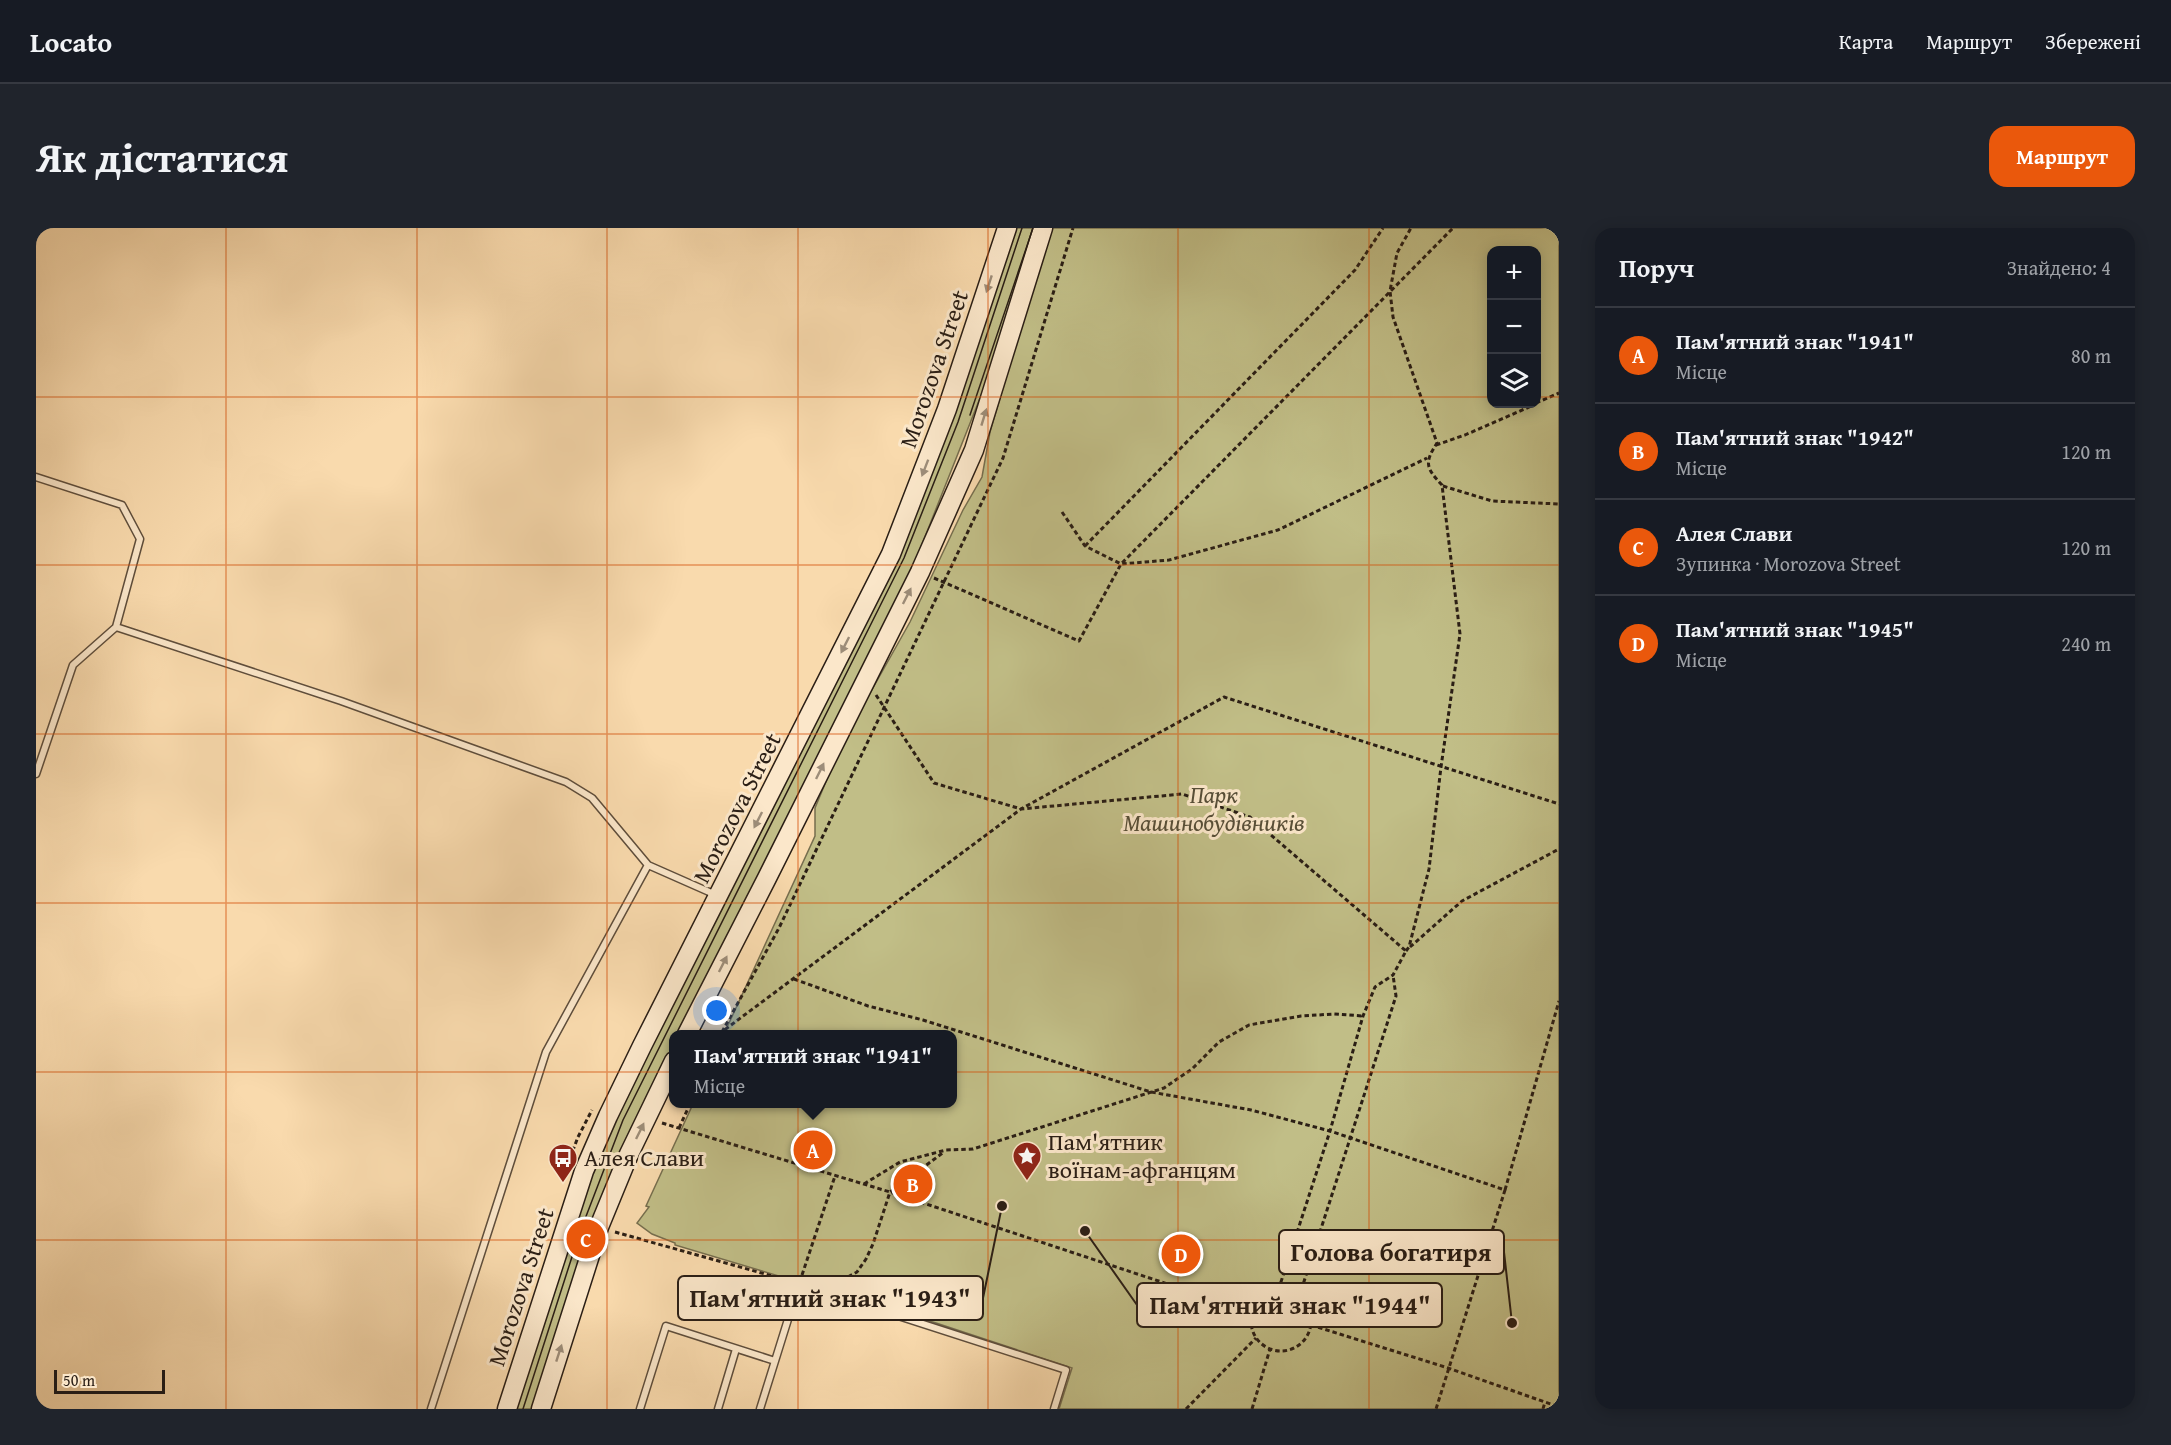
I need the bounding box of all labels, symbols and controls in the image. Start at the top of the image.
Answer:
text: Locato [30,21,112,62]
text: Карта [1839,26,1893,57]
text: Маршрут [1926,26,2012,57]
text: Збережені [2045,26,2141,57]
text: Як дістатися [36,126,288,187]
button: Маршрут [1989,126,2135,187]
map controls [1487,246,1541,408]
button: + [1487,246,1541,300]
text: Поруч [1619,248,1694,287]
text: Знайдено: 4 [2007,253,2111,282]
one-way arrow [984,275,994,293]
street label: Morozova Street [890,285,977,452]
button: − [1487,300,1541,354]
text: Пам'ятний знак "1941" [1676,325,1914,357]
text: A [1632,341,1645,370]
text: 80 m [2071,341,2111,370]
button: layers [1487,354,1541,408]
text: Місце [1676,357,1727,386]
one-way arrow [980,408,989,426]
text: Пам'ятний знак "1942" [1676,421,1914,453]
text: B [1632,437,1645,466]
text: 120 m [2061,437,2111,466]
text: Місце [1676,453,1727,482]
one-way arrow [920,459,930,477]
text: Алея Слави [1676,517,1792,549]
text: C [1633,533,1644,562]
text: 120 m [2061,533,2111,562]
text: Зупинка · Morozova Street [1676,549,1901,578]
one-way arrow [903,588,912,605]
text: Пам'ятний знак "1945" [1676,613,1914,645]
text: D [1632,629,1645,658]
text: 240 m [2061,629,2111,658]
one-way arrow [840,637,850,654]
text: Місце [1676,645,1727,674]
street label: Morozova Street [684,726,790,889]
one-way arrow [816,762,825,779]
park label: Парк Машинобудівників [1123,777,1305,840]
one-way arrow [753,811,763,828]
one-way arrow [718,955,728,972]
your location [702,996,731,1025]
popup [669,1030,957,1108]
text: Пам'ятний знак "1941" [694,1039,932,1071]
text: Місце [694,1071,745,1100]
one-way arrow [635,1122,644,1139]
place label: Пам'ятник воїнам-афганцям [1048,1124,1236,1187]
pin: A [794,1128,832,1172]
place label: Aлея Слави [584,1140,704,1175]
place icon: Пам'ятник воїнам-афганцям [1011,1140,1043,1182]
bus stop icon: Aлея Слави [547,1142,579,1184]
pin: B [894,1162,932,1206]
street label: Morozova Street [478,1203,563,1371]
pin: C [566,1216,606,1262]
callout: Голова богатиря [1279,1230,1504,1274]
pin: D [1162,1232,1200,1276]
text: Голова богатиря [1291,1232,1491,1271]
callout: Пам'ятний знак "1943" [678,1276,983,1320]
text: Пам'ятний знак "1943" [689,1278,971,1317]
callout: Пам'ятний знак "1944" [1137,1283,1442,1327]
text: Пам'ятний знак "1944" [1149,1285,1431,1324]
one-way arrow [555,1344,564,1362]
scale bar [54,1367,165,1394]
text: 50 m [63,1368,95,1392]

